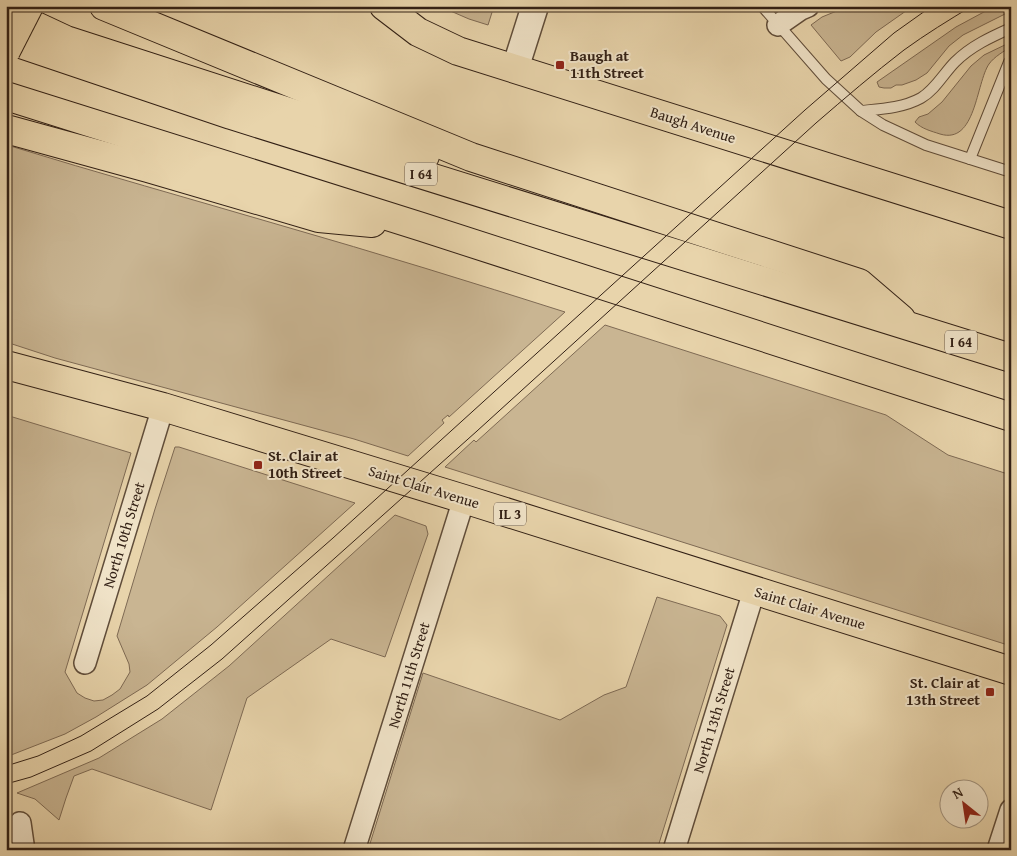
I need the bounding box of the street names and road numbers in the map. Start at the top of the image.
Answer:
street label: Baugh Avenue [648,101,739,148]
road number: I 64 [405,162,437,185]
road number: I 64 [945,331,977,354]
street label: Saint Clair Avenue [366,460,482,513]
street label: North 10th Street [97,478,150,591]
road number: IL 3 [494,502,526,526]
street label: Saint Clair Avenue [752,581,868,634]
street label: North 11th Street [382,618,435,731]
street label: North 13th Street [687,663,740,776]

